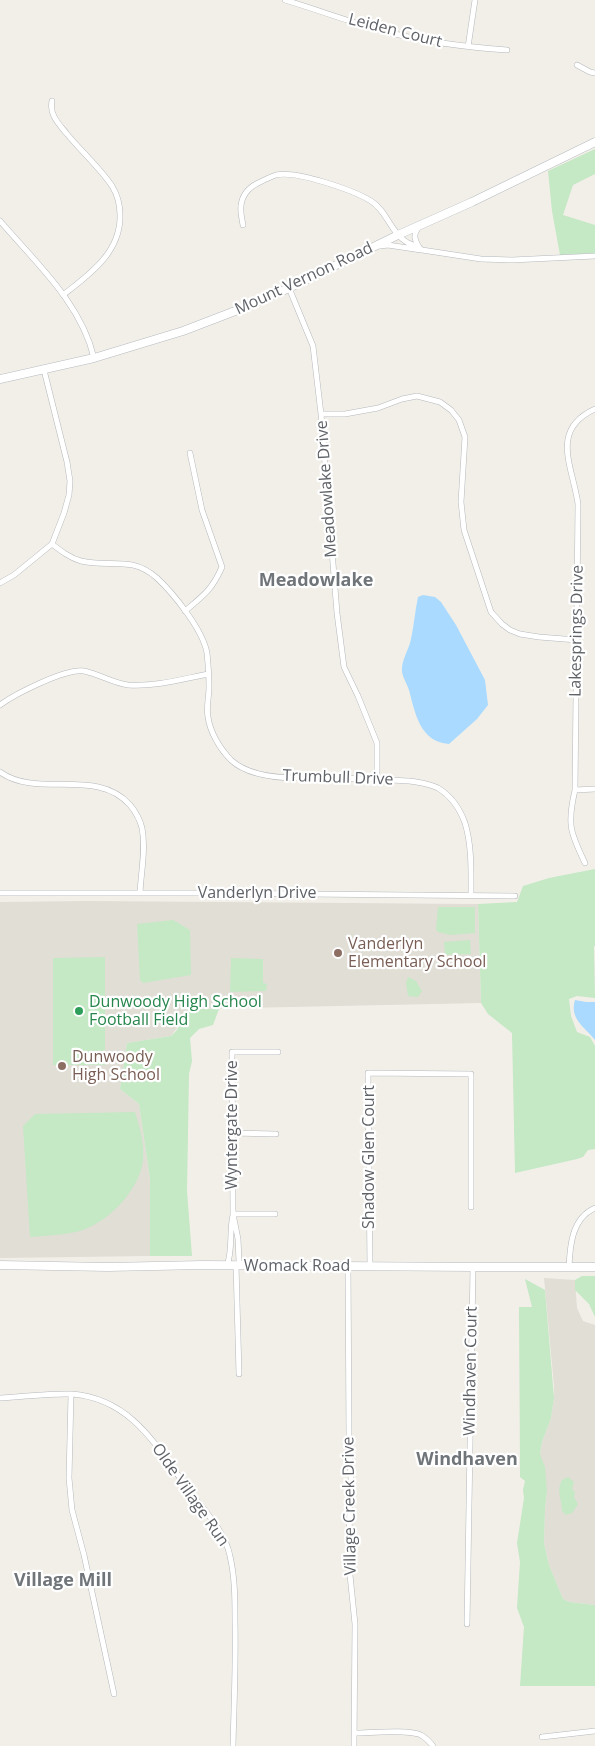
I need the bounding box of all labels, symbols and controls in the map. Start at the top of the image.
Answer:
street label: Leiden Court [346,10,444,52]
street label: Mount Vernon Road [232,239,376,319]
street label: Meadowlake Drive [313,420,341,558]
street label: Lakesprings Drive [566,565,588,697]
district label: Meadowlake [259,570,373,592]
street label: Trumbull Drive [282,766,394,790]
street label: Vanderlyn Drive [198,883,316,903]
place label: Vanderlyn Elementary School [348,934,486,972]
marker: Vanderlyn Elementary School [332,947,344,959]
place label: Dunwoody High School Football Field [89,992,262,1030]
marker: Dunwoody High School Football Field [73,1005,85,1017]
place label: Dunwoody High School [72,1047,160,1085]
marker: Dunwoody High School [56,1060,68,1072]
street label: Wyntergate Drive [222,1060,242,1190]
street label: Shadow Glen Court [359,1085,379,1229]
street label: Womack Road [244,1256,350,1276]
street label: Windhaven Court [460,1306,482,1436]
street label: Village Creek Drive [339,1436,361,1576]
street label: Olde Village Run [147,1440,233,1550]
district label: Windhaven [416,1449,518,1471]
district label: Village Mill [14,1570,112,1592]

